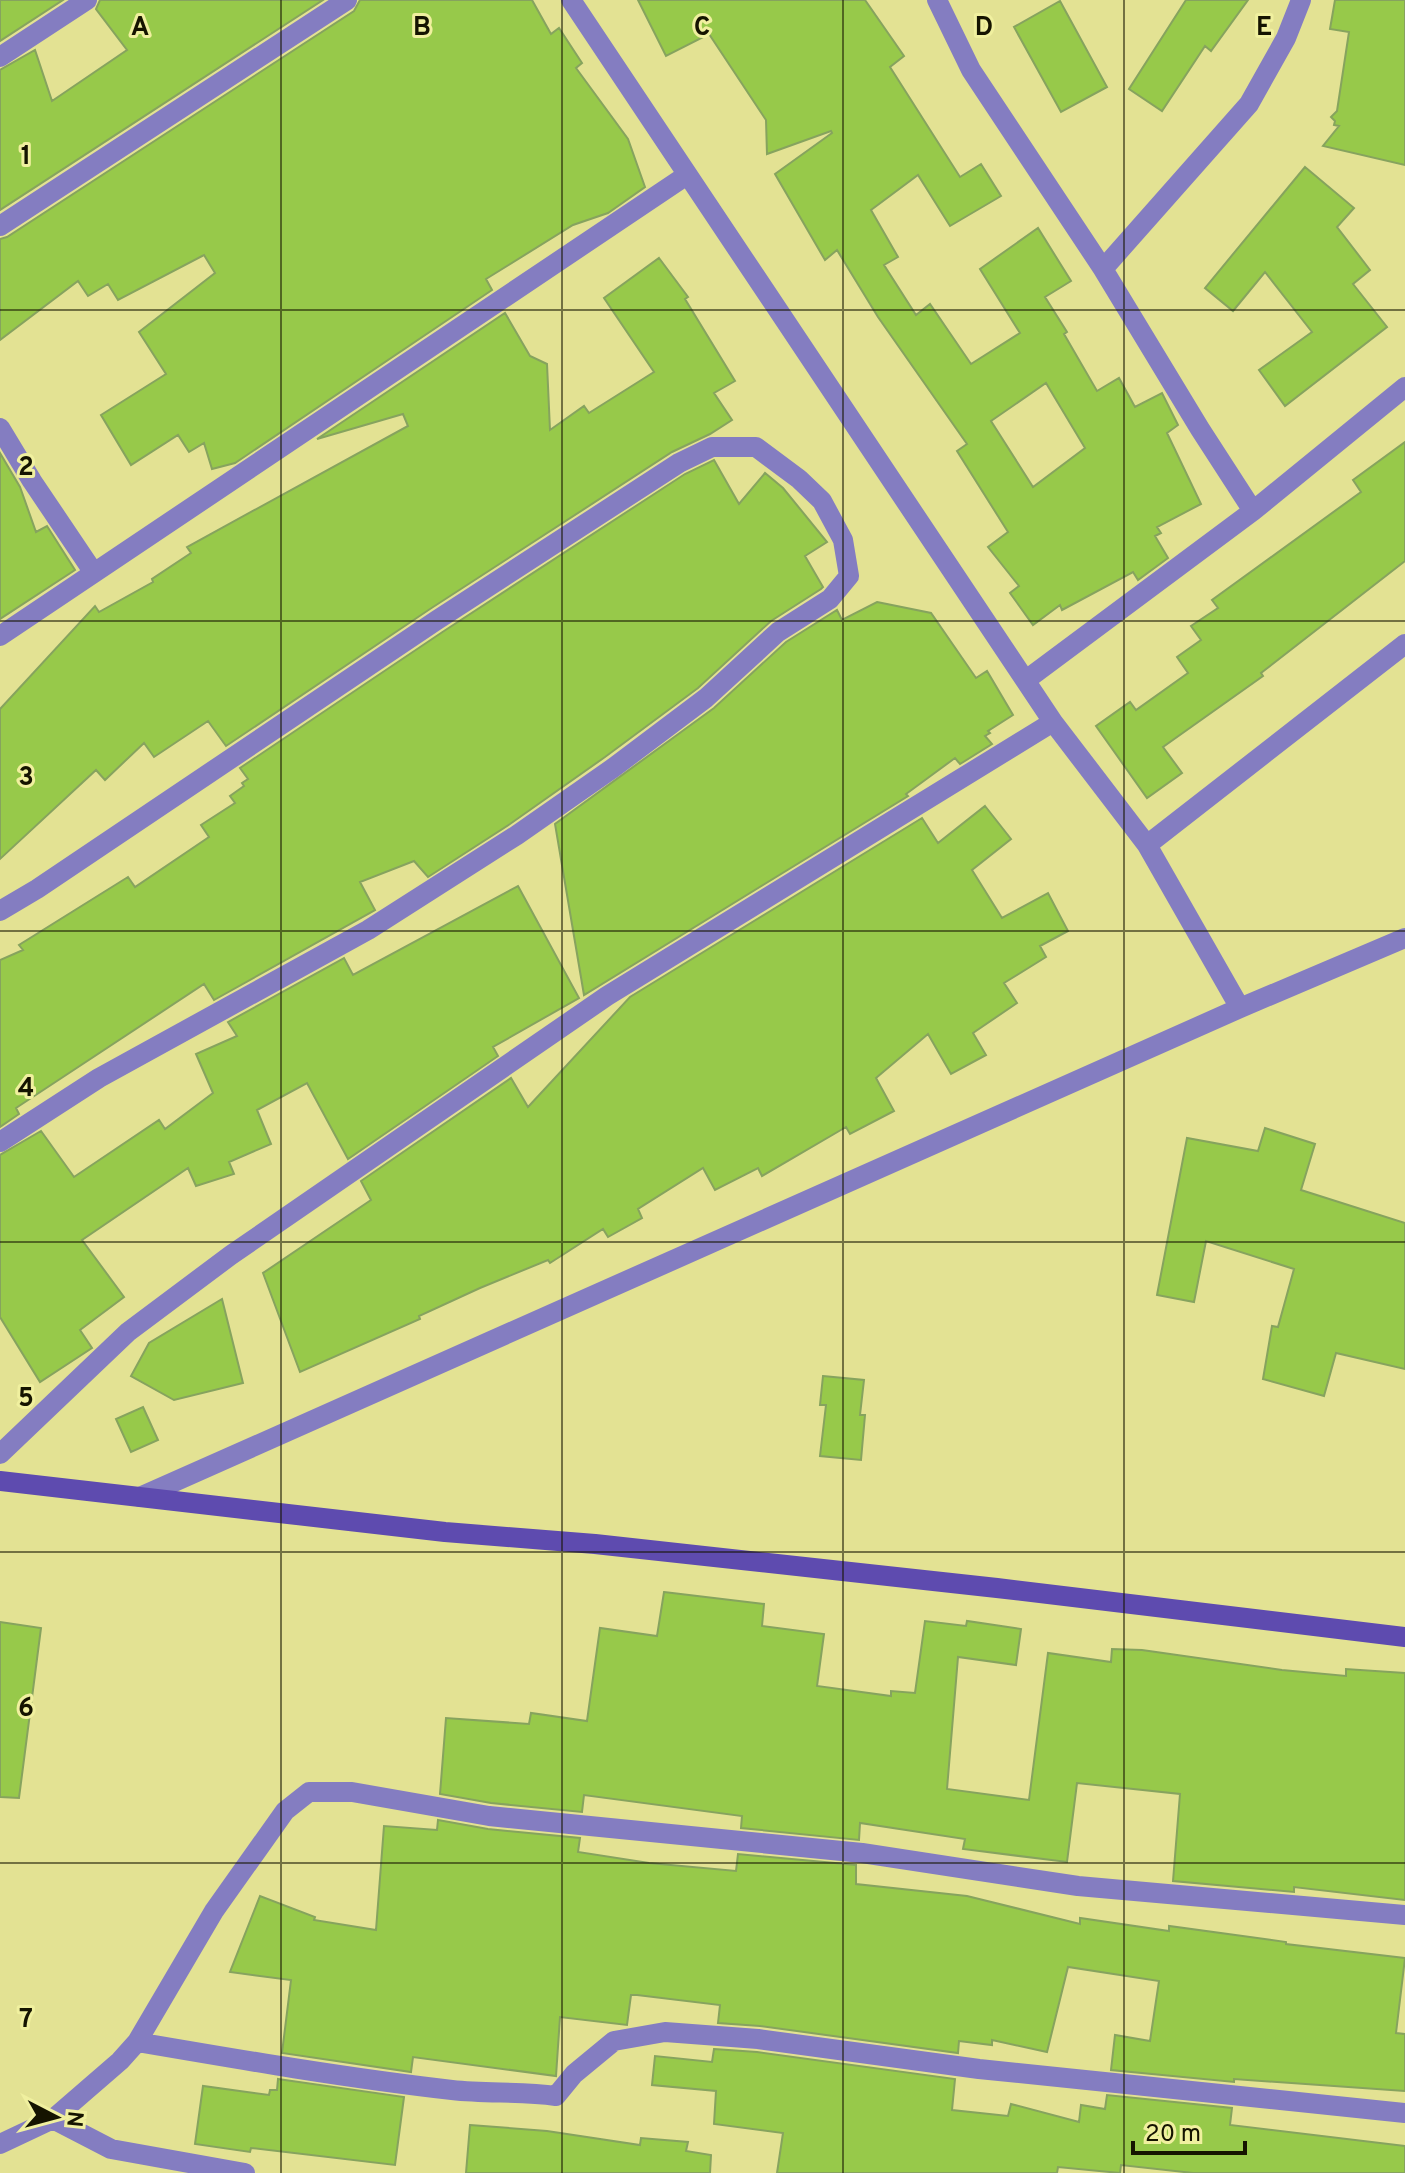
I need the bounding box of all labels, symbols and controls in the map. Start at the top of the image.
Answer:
text: A [131,12,149,45]
text: B [413,12,431,45]
text: C [694,12,710,45]
text: D [975,12,993,45]
text: E [1256,12,1272,45]
text: 1 [21,141,31,174]
text: 2 [18,452,34,485]
text: 3 [18,762,34,795]
text: 4 [18,1073,34,1106]
text: 5 [18,1383,34,1416]
text: 6 [18,1693,34,1726]
text: 7 [19,2004,33,2037]
north arrow [16,2077,96,2157]
scale bar [1133,2105,1245,2155]
text: N [59,2110,88,2128]
text: 20 m [1145,2120,1201,2150]

